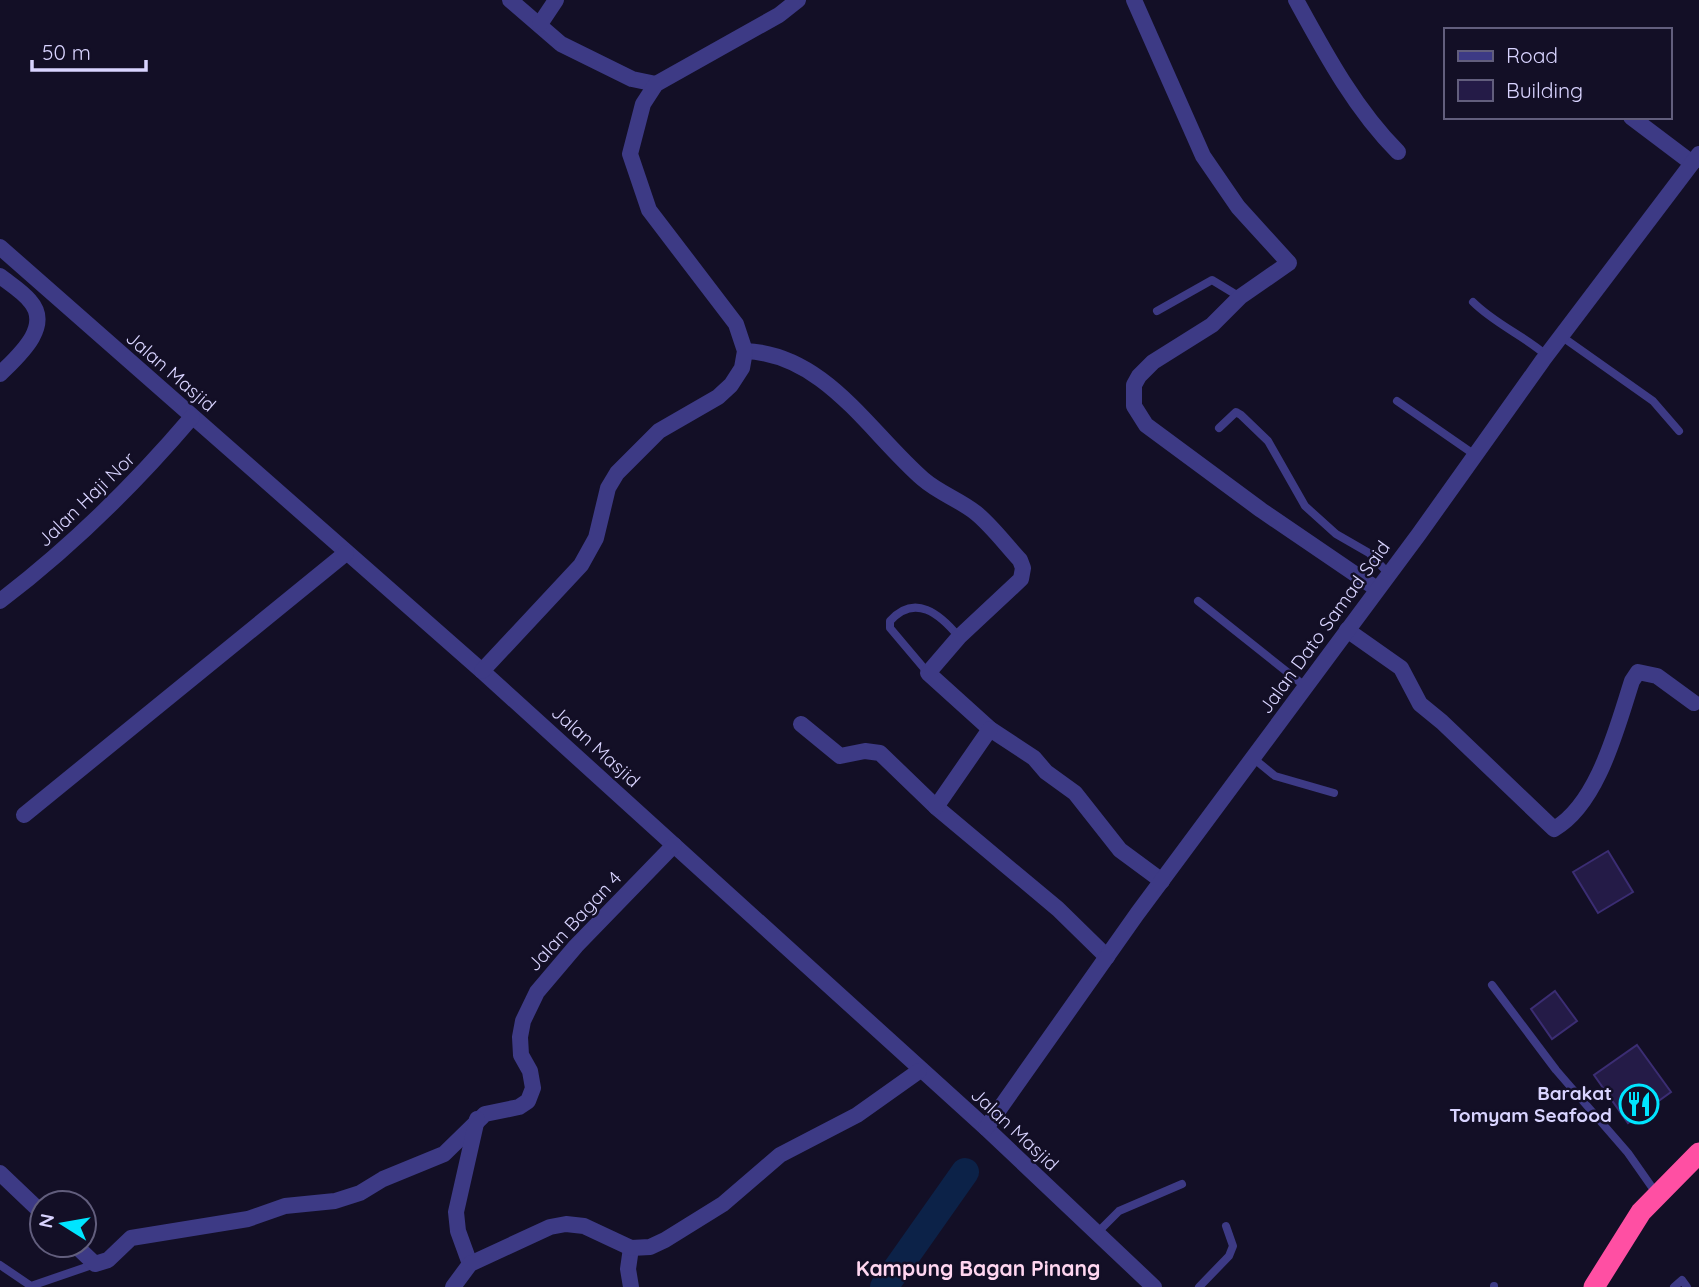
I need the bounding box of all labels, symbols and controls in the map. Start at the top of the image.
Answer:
scale bar [32,28,145,72]
legend [1444,28,1671,119]
text: 50 m [42,39,91,65]
text: Road [1506,42,1558,68]
text: Building [1506,77,1583,103]
street label: Jalan Masjid [121,325,221,417]
street label: Jalan Haji Nor [32,446,140,552]
street label: Jalan Dato Samad Said [1253,536,1395,718]
street label: Jalan Masjid [547,700,645,792]
street label: Jalan Bagan 4 [522,866,626,976]
place label: Barakat Tomyam Seafood [1449,1081,1612,1127]
street label: Jalan Masjid [966,1082,1064,1176]
restaurant icon: Barakat Tomyam Seafood [1618,1083,1660,1125]
north arrow [28,1189,98,1259]
text: N [33,1212,59,1230]
district label: Kampung Bagan Pinang [856,1255,1100,1281]

